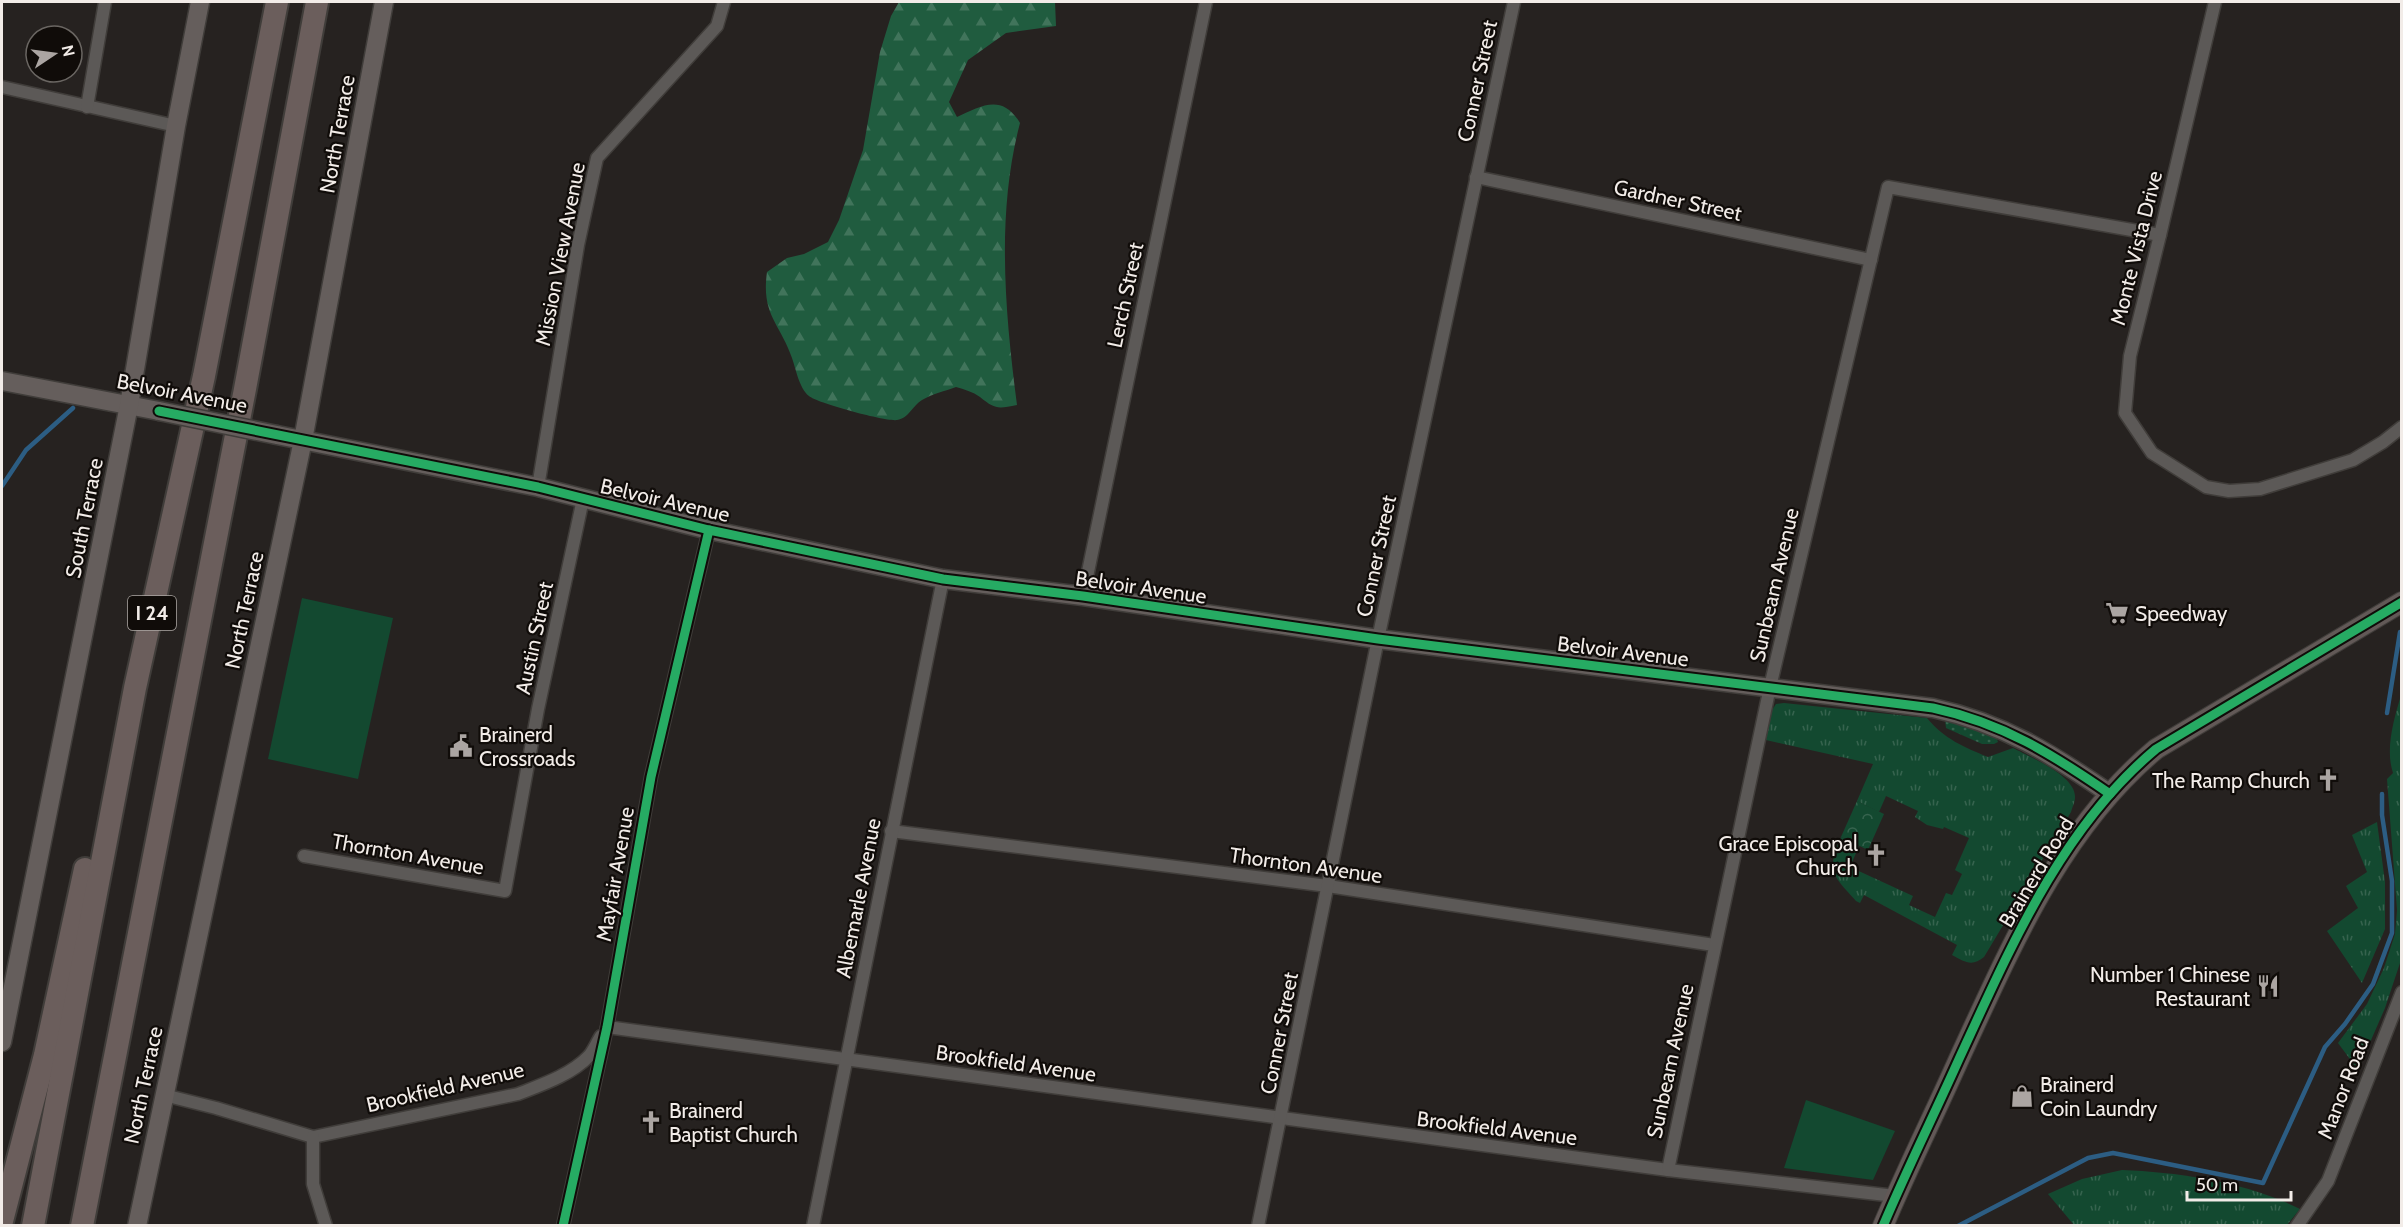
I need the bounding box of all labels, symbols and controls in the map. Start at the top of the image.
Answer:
street label: Conner Street [1452,18,1502,144]
north arrow [24,24,84,84]
text: N [58,43,79,58]
street label: North Terrace [314,73,360,195]
street label: Mission View Avenue [530,160,590,348]
street label: Monte Vista Drive [2105,168,2167,328]
street label: Gardner Street [1612,174,1744,226]
street label: Lerch Street [1102,240,1148,350]
street label: Belvoir Avenue [115,368,250,418]
street label: South Terrace [60,456,108,580]
street label: Belvoir Avenue [598,473,732,527]
street label: Conner Street [1351,493,1401,619]
street label: Sunbeam Avenue [1744,505,1804,664]
street label: North Terrace [219,549,269,671]
street label: Belvoir Avenue [1074,565,1208,609]
street label: Austin Street [510,579,558,697]
road number: I 24 [128,596,176,630]
supermarket icon: Speedway [2104,600,2130,626]
place label: Speedway [2135,601,2228,626]
street label: Belvoir Avenue [1556,631,1690,671]
place label: Brainerd Crossroads [479,722,576,771]
public building icon: Brainerd Crossroads [448,733,474,759]
church icon: The Ramp Church [2315,767,2341,793]
place label: The Ramp Church [2152,768,2310,793]
street label: Mayfair Avenue [591,804,639,943]
street label: Brainerd Road [1993,812,2079,932]
street label: Albemarle Avenue [830,816,886,980]
street label: Thornton Avenue [330,828,486,880]
place label: Grace Episcopal Church [1719,831,1858,880]
street label: Thornton Avenue [1228,842,1384,888]
church icon: Grace Episcopal Church [1863,842,1889,868]
place label: Number 1 Chinese Restaurant [2090,962,2250,1011]
street label: Conner Street [1255,970,1303,1096]
restaurant icon: Number 1 Chinese Restaurant [2255,973,2281,999]
street label: Sunbeam Avenue [1641,981,1699,1140]
street label: North Terrace [118,1024,168,1146]
street label: Manor Road [2312,1033,2374,1143]
street label: Brookfield Avenue [934,1039,1098,1087]
street label: Brookfield Avenue [364,1057,527,1117]
place label: Brainerd Coin Laundry [2040,1072,2158,1121]
shop icon: Brainerd Coin Laundry [2009,1083,2035,1109]
place label: Brainerd Baptist Church [669,1098,798,1147]
street label: Brookfield Avenue [1415,1106,1579,1150]
church icon: Brainerd Baptist Church [638,1109,664,1135]
scale bar [2187,1164,2290,1202]
text: 50 m [2196,1174,2238,1196]

